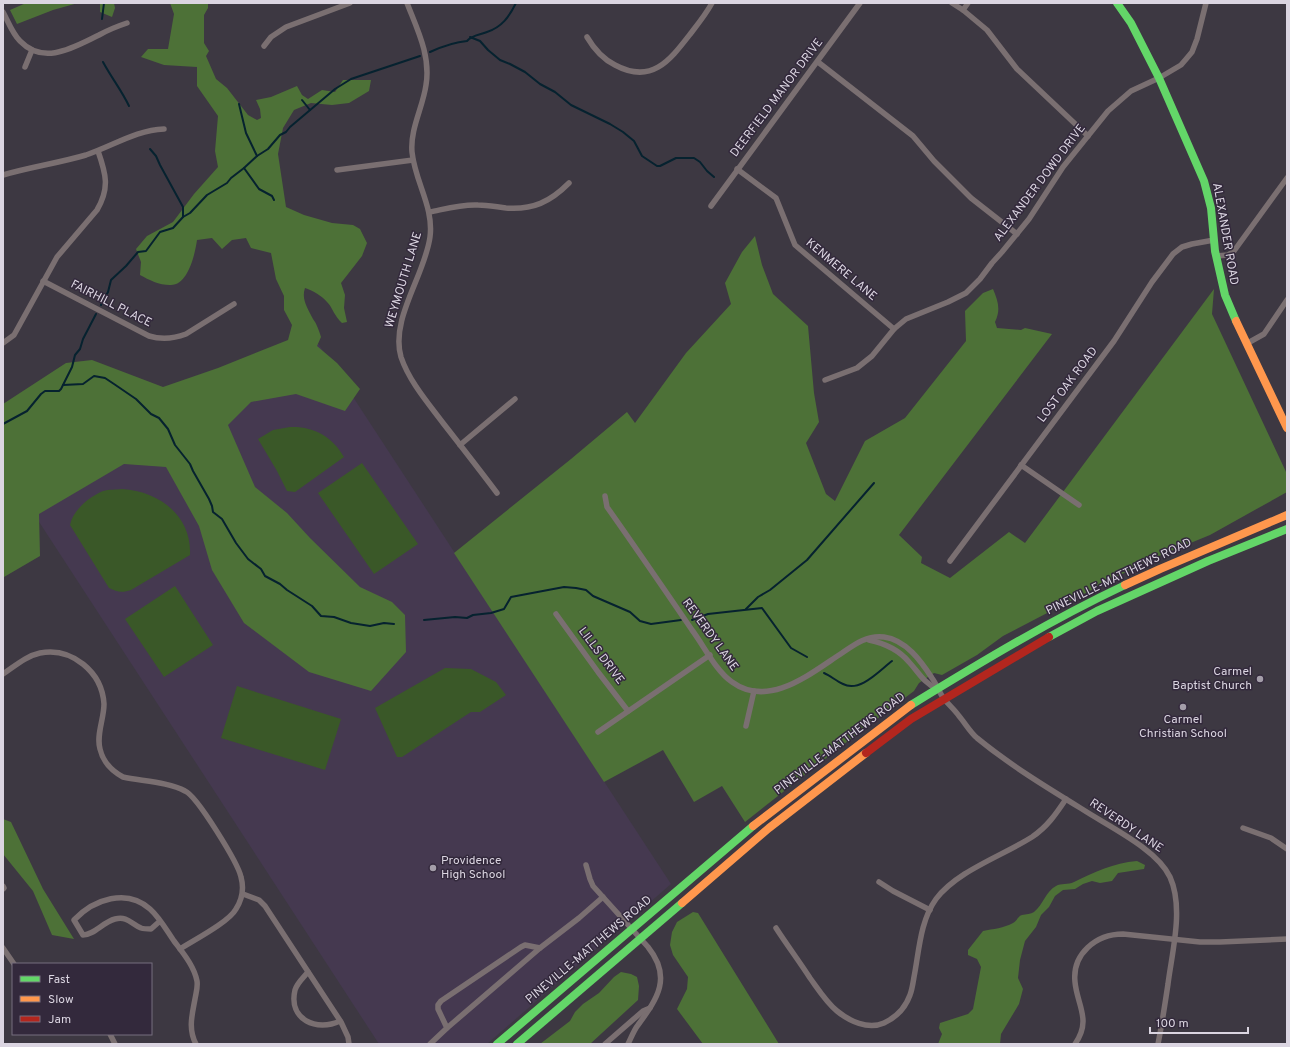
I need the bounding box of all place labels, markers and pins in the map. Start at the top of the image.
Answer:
place label: Carmel Baptist Church [1172,664,1252,694]
marker: Carmel Baptist Church [1255,674,1265,684]
marker: Carmel Christian School [1178,702,1188,712]
place label: Carmel Christian School [1139,712,1227,742]
place label: Providence High School [441,853,505,883]
marker: Providence High School [428,863,438,873]

